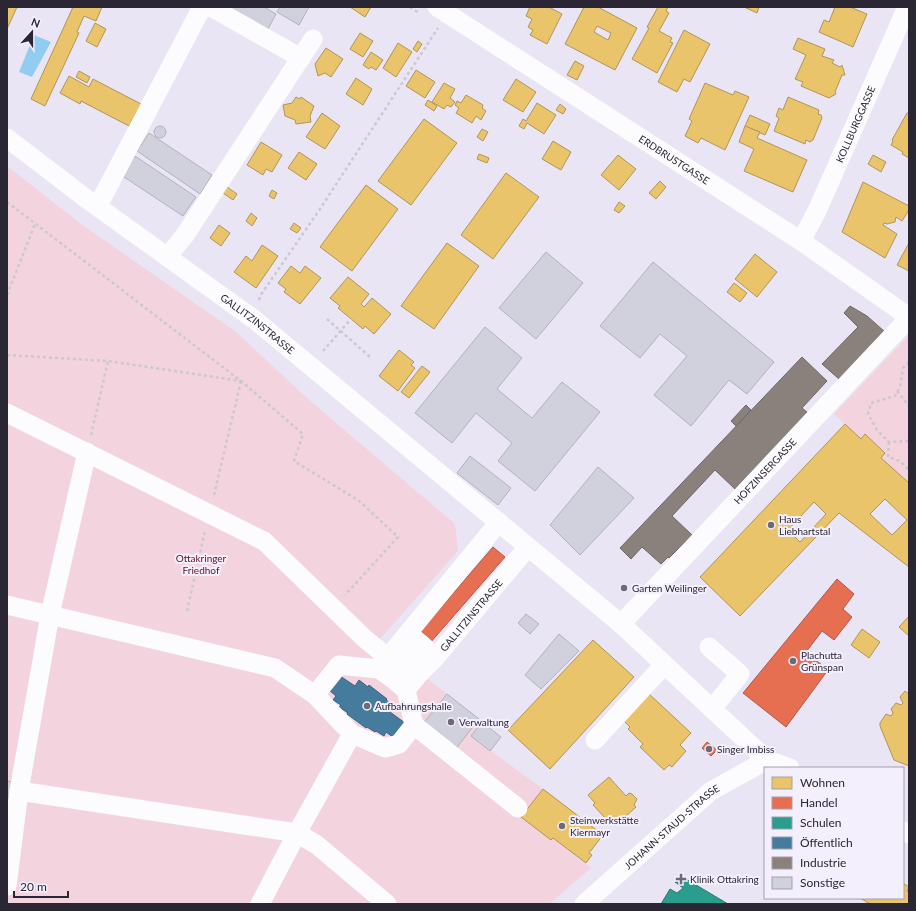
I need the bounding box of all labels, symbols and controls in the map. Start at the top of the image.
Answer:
north arrow [12,12,52,52]
text: N [29,15,42,30]
street label: KOLLBURGGASSE [833,84,878,164]
street label: ERDBRUSTGASSE [637,132,712,187]
street label: GALLITZINSTRASSE [218,291,297,356]
street label: HOFZINSERGASSE [731,436,799,506]
place label: Haus Liebhartstal [779,513,830,537]
marker: Haus Liebhartstal [766,520,776,530]
park label: Ottakringer Friedhof [176,552,227,576]
street label: GALLITZINSTRASSE [437,576,505,654]
place label: Garten Weilinger [632,582,707,594]
marker: Garten Weilinger [619,583,629,593]
place label: Plachutta Grünspan [801,649,844,673]
marker: Plachutta Grünspan [788,656,798,666]
place label: Aufbahrungshalle [375,700,452,712]
marker: Aufbahrungshalle [362,701,372,711]
place label: Verwaltung [459,716,509,728]
marker: Verwaltung [446,717,456,727]
place label: Singer Imbiss [717,743,774,755]
marker: Singer Imbiss [704,744,714,754]
legend [764,767,904,899]
text: Wohnen [800,775,845,790]
street label: JOHANN-STAUD-STRASSE [622,782,721,871]
text: Handel [800,795,838,810]
place label: Steinwerkstätte Kiermayr [570,814,639,838]
text: Schulen [800,815,841,830]
marker: Steinwerkstätte Kiermayr [557,821,567,831]
text: Öffentlich [800,835,853,850]
text: Industrie [800,855,846,870]
scale bar [14,873,68,899]
marker: Klinik Ottakring [675,873,687,885]
place label: Klinik Ottakring [690,873,759,885]
text: Sonstige [800,875,845,890]
text: 20 m [20,879,47,894]

